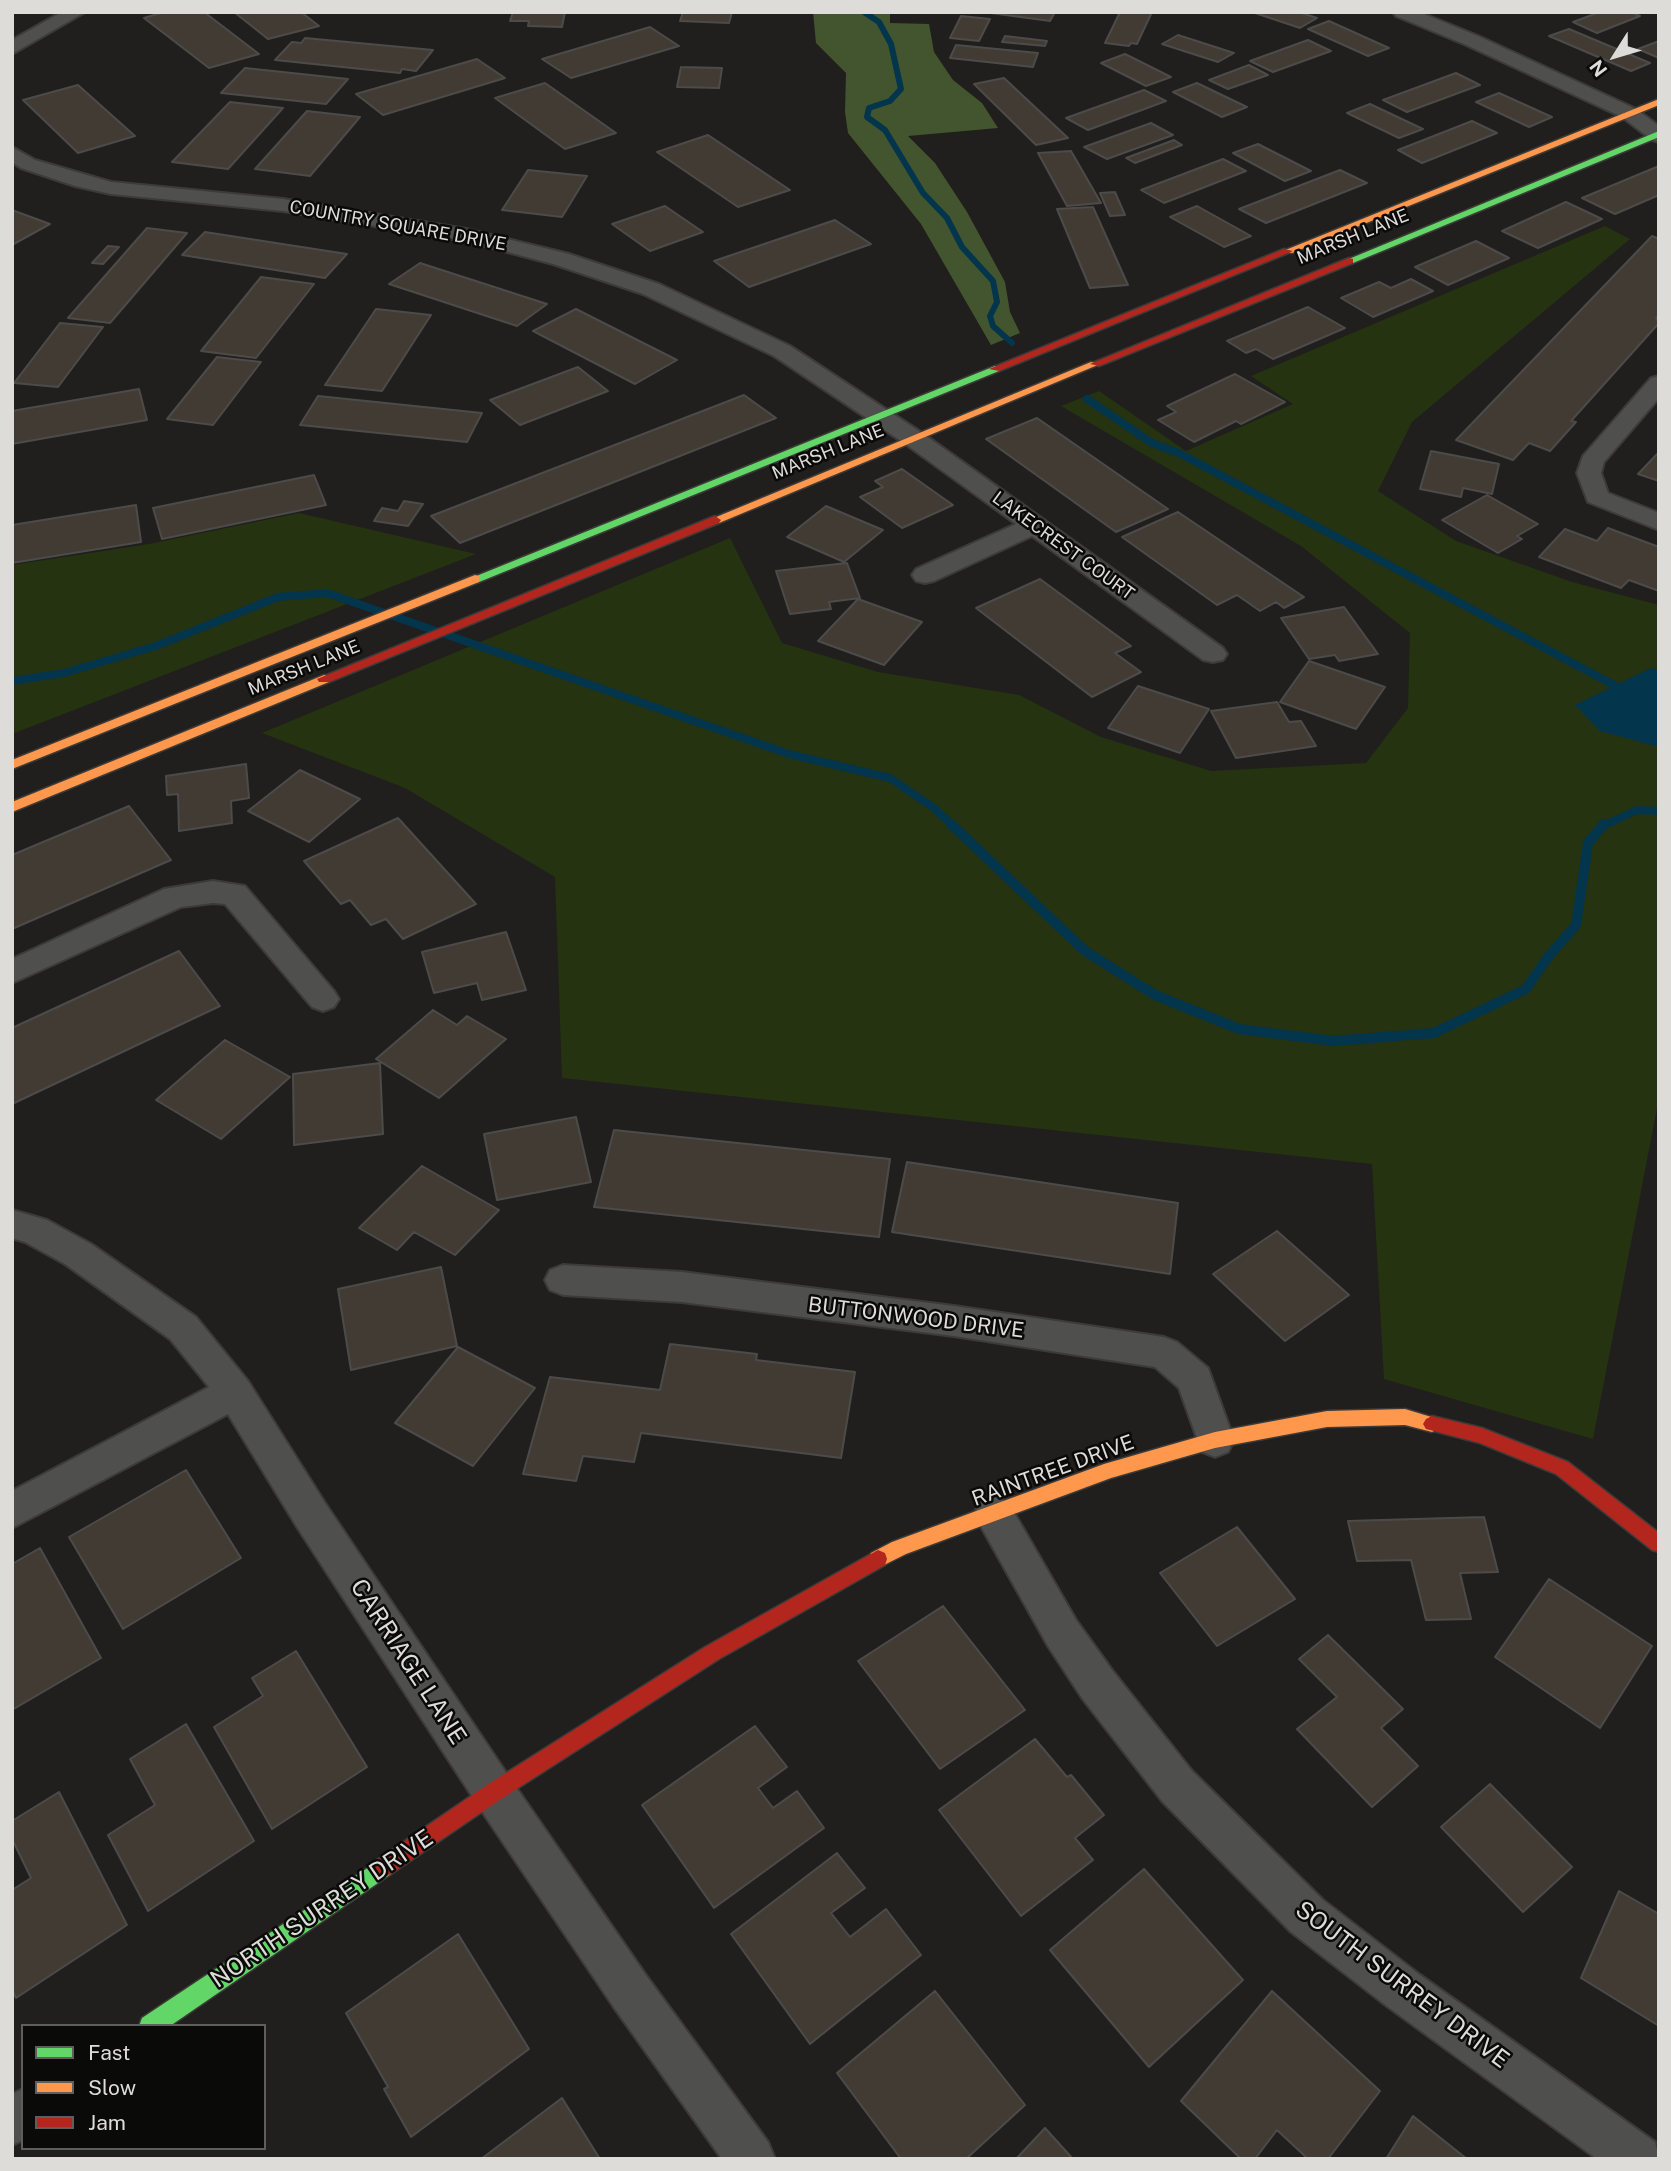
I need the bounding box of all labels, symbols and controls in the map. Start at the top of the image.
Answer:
north arrow [1580,21,1650,91]
text: N [1585,56,1611,81]
street label: COUNTRY SQUARE DRIVE [288,196,508,256]
street label: MARSH LANE [1294,205,1412,269]
street label: MARSH LANE [769,420,887,484]
street label: LAKECREST COURT [988,487,1138,605]
street label: MARSH LANE [245,636,363,700]
street label: BUTTONWOOD DRIVE [807,1292,1025,1344]
street label: RAINTREE DRIVE [968,1430,1138,1512]
street label: CARRIAGE LANE [344,1574,472,1750]
street label: NORTH SURREY DRIVE [205,1824,439,1994]
street label: SOUTH SURREY DRIVE [1289,1895,1515,2075]
legend [21,2024,266,2150]
text: Fast [88,2040,130,2065]
text: Slow [88,2075,136,2100]
text: Jam [88,2110,126,2135]

